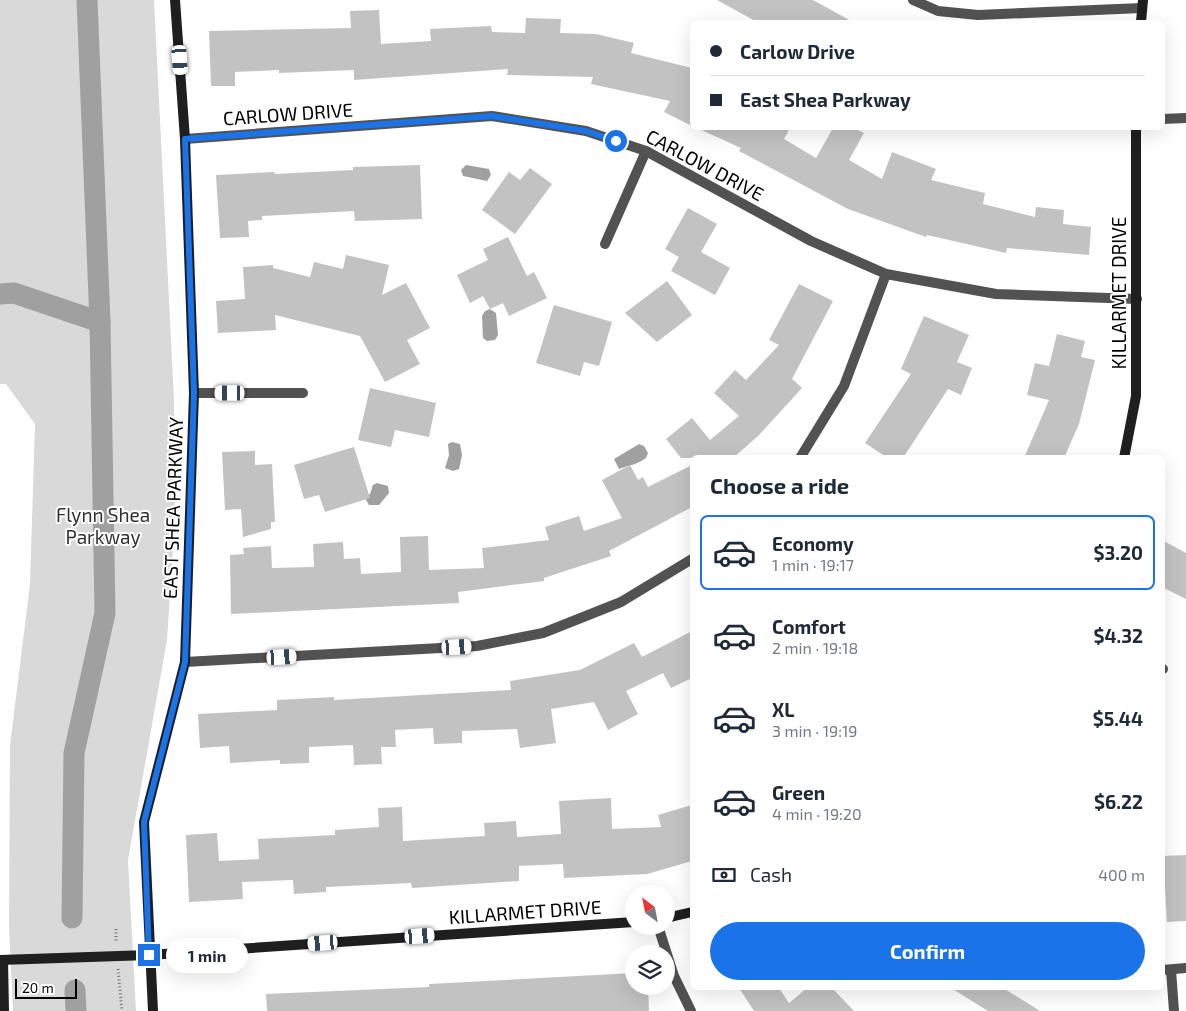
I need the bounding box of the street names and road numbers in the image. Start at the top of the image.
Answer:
street label: CARLOW DRIVE [222,97,354,130]
street label: CARLOW DRIVE [642,124,768,205]
street label: KILLARMET DRIVE [1107,217,1130,370]
street label: EAST SHEA PARKWAY [158,416,187,599]
street label: KILLARMET DRIVE [448,895,602,928]

